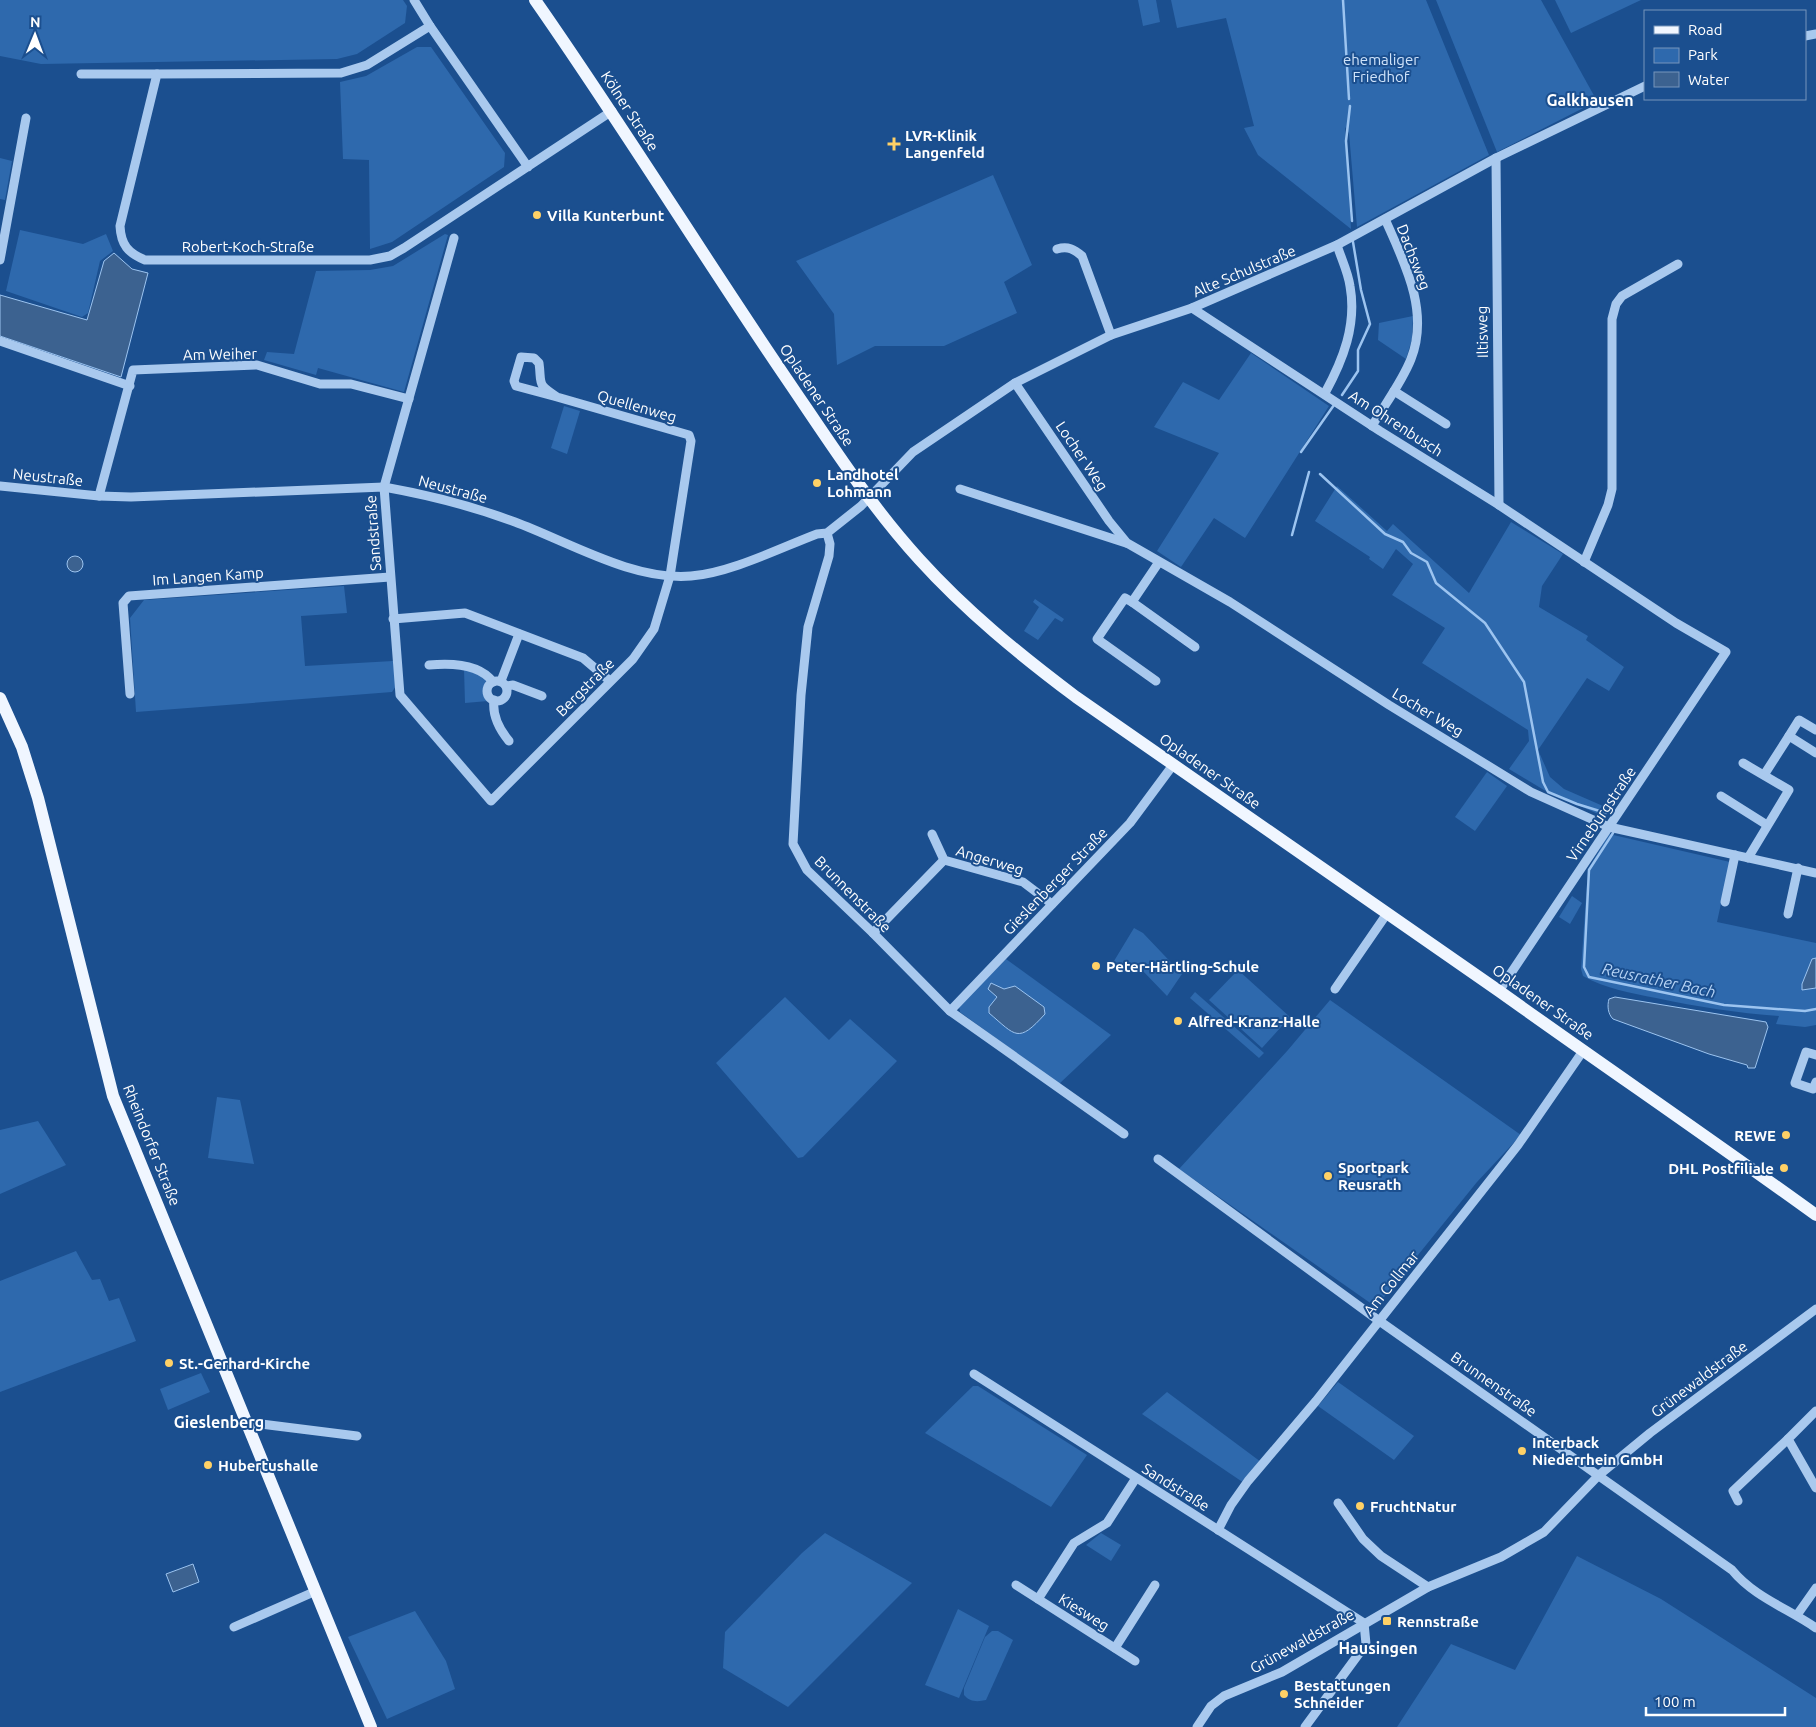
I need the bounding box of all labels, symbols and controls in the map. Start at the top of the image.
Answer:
north arrow [10,10,60,60]
legend [1644,10,1806,100]
text: N [30,14,41,30]
text: Road [1688,21,1723,38]
text: Park [1688,46,1718,63]
park label: ehemaliger Friedhof [1343,51,1419,85]
street label: Kölner Straße [598,68,662,154]
text: Water [1688,71,1729,88]
district label: Galkhausen [1546,91,1634,109]
place label: LVR-Klinik Langenfeld [905,127,985,161]
marker: LVR-Klinik Langenfeld [887,137,901,151]
place label: Villa Kunterbunt [547,207,665,224]
marker: Villa Kunterbunt [531,209,543,221]
street label: Dachsweg [1394,222,1434,292]
street label: Robert-Koch-Straße [182,238,314,255]
street label: Alte Schulstraße [1190,242,1298,300]
street label: Iltisweg [1473,306,1491,358]
street label: Opladener Straße [777,341,857,449]
street label: Am Weiher [183,345,258,363]
street label: Am Ohrenbusch [1346,386,1446,460]
street label: Quellenweg [595,387,679,425]
street label: Locher Weg [1053,418,1111,494]
street label: Neustraße [12,465,84,489]
place label: Landhotel Lohmann [827,466,899,500]
street label: Neustraße [417,472,489,506]
marker: Landhotel Lohmann [811,477,823,489]
street label: Sandstraße [362,494,384,572]
street label: Im Langen Kamp [152,564,264,588]
street label: Bergstraße [552,654,618,720]
street label: Locher Weg [1389,684,1467,740]
street label: Opladener Straße [1156,730,1264,812]
street label: Virneburgstraße [1563,763,1639,865]
street label: Gieslenberger Straße [999,824,1111,938]
street label: Angerweg [954,842,1026,878]
street label: Brunnenstraße [811,852,895,936]
place label: Peter-Härtling-Schule [1106,958,1259,975]
water label: Reusrather Bach [1601,959,1717,1001]
marker: Peter-Härtling-Schule [1090,960,1102,972]
street label: Opladener Straße [1489,961,1597,1043]
place label: Alfred-Kranz-Halle [1188,1013,1320,1030]
marker: Alfred-Kranz-Halle [1172,1015,1184,1027]
street label: Rheindorfer Straße [120,1082,184,1208]
place label: REWE [1734,1127,1776,1144]
marker: REWE [1780,1129,1792,1141]
place label: Sportpark Reusrath [1338,1159,1409,1193]
place label: DHL Postfiliale [1668,1160,1774,1177]
marker: DHL Postfiliale [1778,1162,1790,1174]
marker: Sportpark Reusrath [1322,1170,1334,1182]
street label: Am Collmar [1360,1247,1422,1319]
street label: Grünewaldstraße [1647,1337,1751,1421]
street label: Brunnenstraße [1448,1348,1540,1420]
place label: St.-Gerhard-Kirche [179,1355,310,1372]
marker: St.-Gerhard-Kirche [163,1357,175,1369]
district label: Gieslenberg [174,1413,264,1431]
place label: Interback Niederrhein GmbH [1532,1434,1663,1468]
marker: Interback Niederrhein GmbH [1516,1445,1528,1457]
place label: Hubertushalle [218,1457,318,1474]
marker: Hubertushalle [202,1459,214,1471]
street label: Sandstraße [1139,1460,1213,1514]
place label: FruchtNatur [1370,1498,1457,1515]
marker: FruchtNatur [1354,1500,1366,1512]
street label: Kiesweg [1056,1590,1112,1634]
street label: Grünewaldstraße [1247,1605,1357,1677]
place label: Rennstraße [1397,1613,1479,1630]
marker: Rennstraße [1381,1615,1393,1627]
district label: Hausingen [1338,1639,1418,1657]
place label: Bestattungen Schneider [1294,1677,1391,1711]
scale bar [1646,1684,1785,1716]
marker: Bestattungen Schneider [1278,1688,1290,1700]
text: 100 m [1654,1693,1696,1710]

